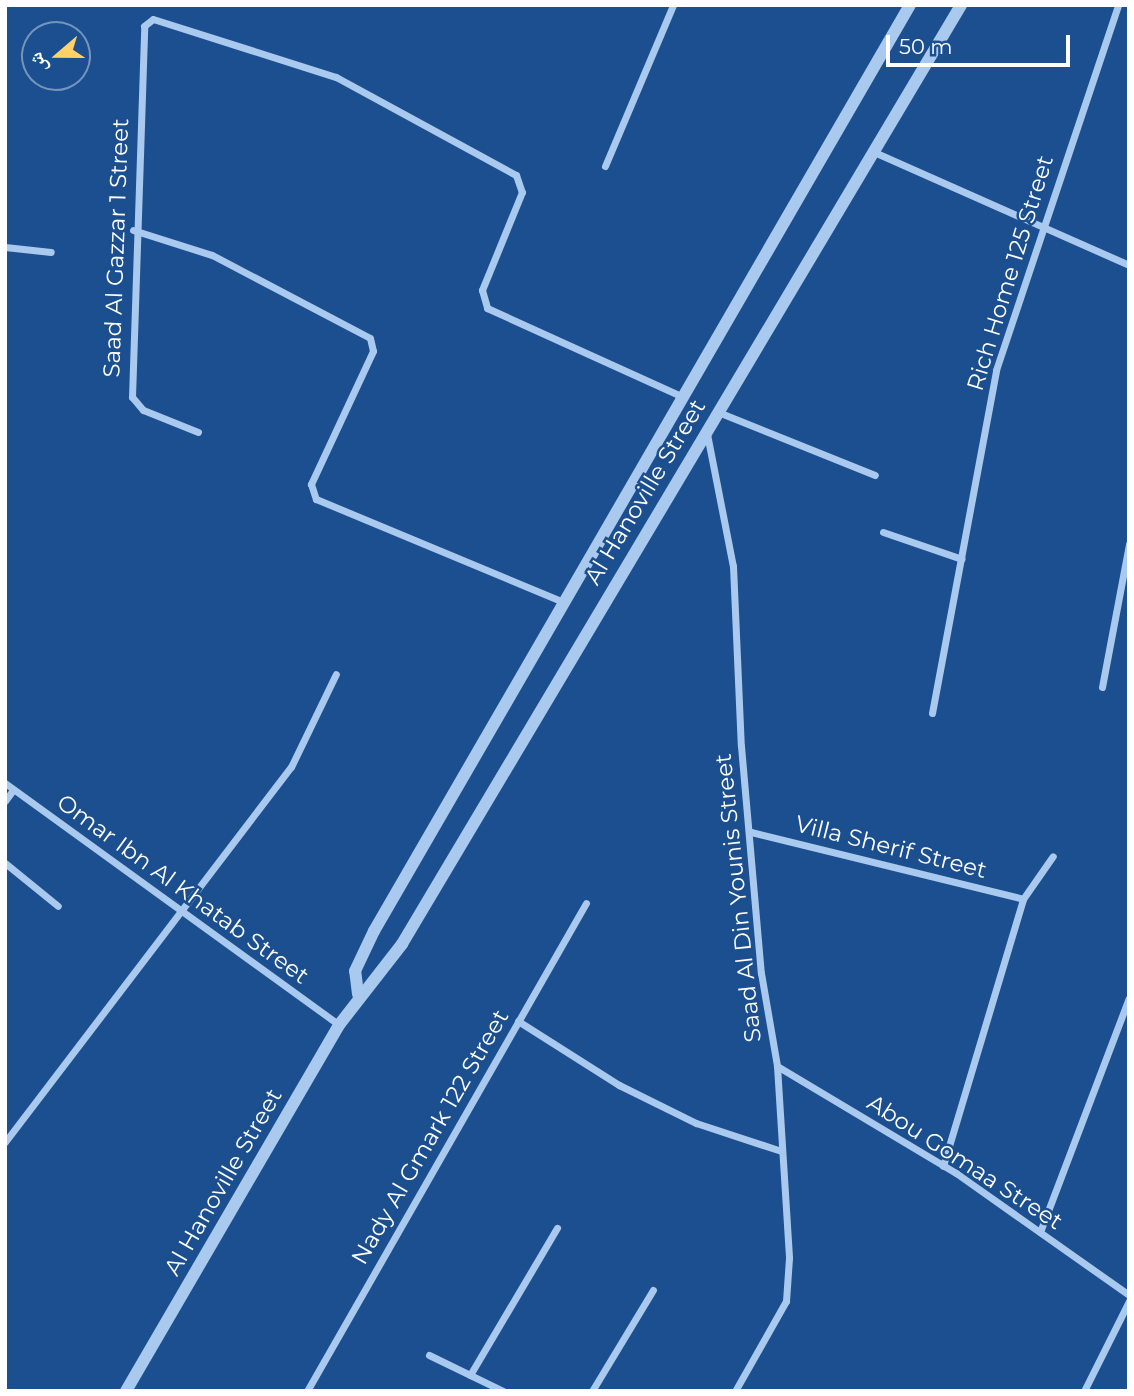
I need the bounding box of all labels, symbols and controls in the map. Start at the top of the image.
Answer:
north arrow [21,21,91,91]
scale bar [889,21,1073,65]
text: 50 m [899,34,953,59]
text: ش [23,49,52,76]
street label: Saad Al Gazzar 1 Street [98,118,134,378]
street label: Rich Home 125 Street [961,152,1059,394]
street label: Al Hanoville Street [579,394,711,590]
street label: Saad Al Din Younis Street [709,752,767,1044]
street label: Omar Ibn Al Khatab Street [52,788,314,990]
street label: Villa Sherif Street [793,810,989,884]
street label: Nady Al Gmark 122 Street [346,1005,514,1269]
street label: Al Hanoville Street [158,1084,288,1280]
street label: Abou Gomaa Street [862,1089,1068,1235]

